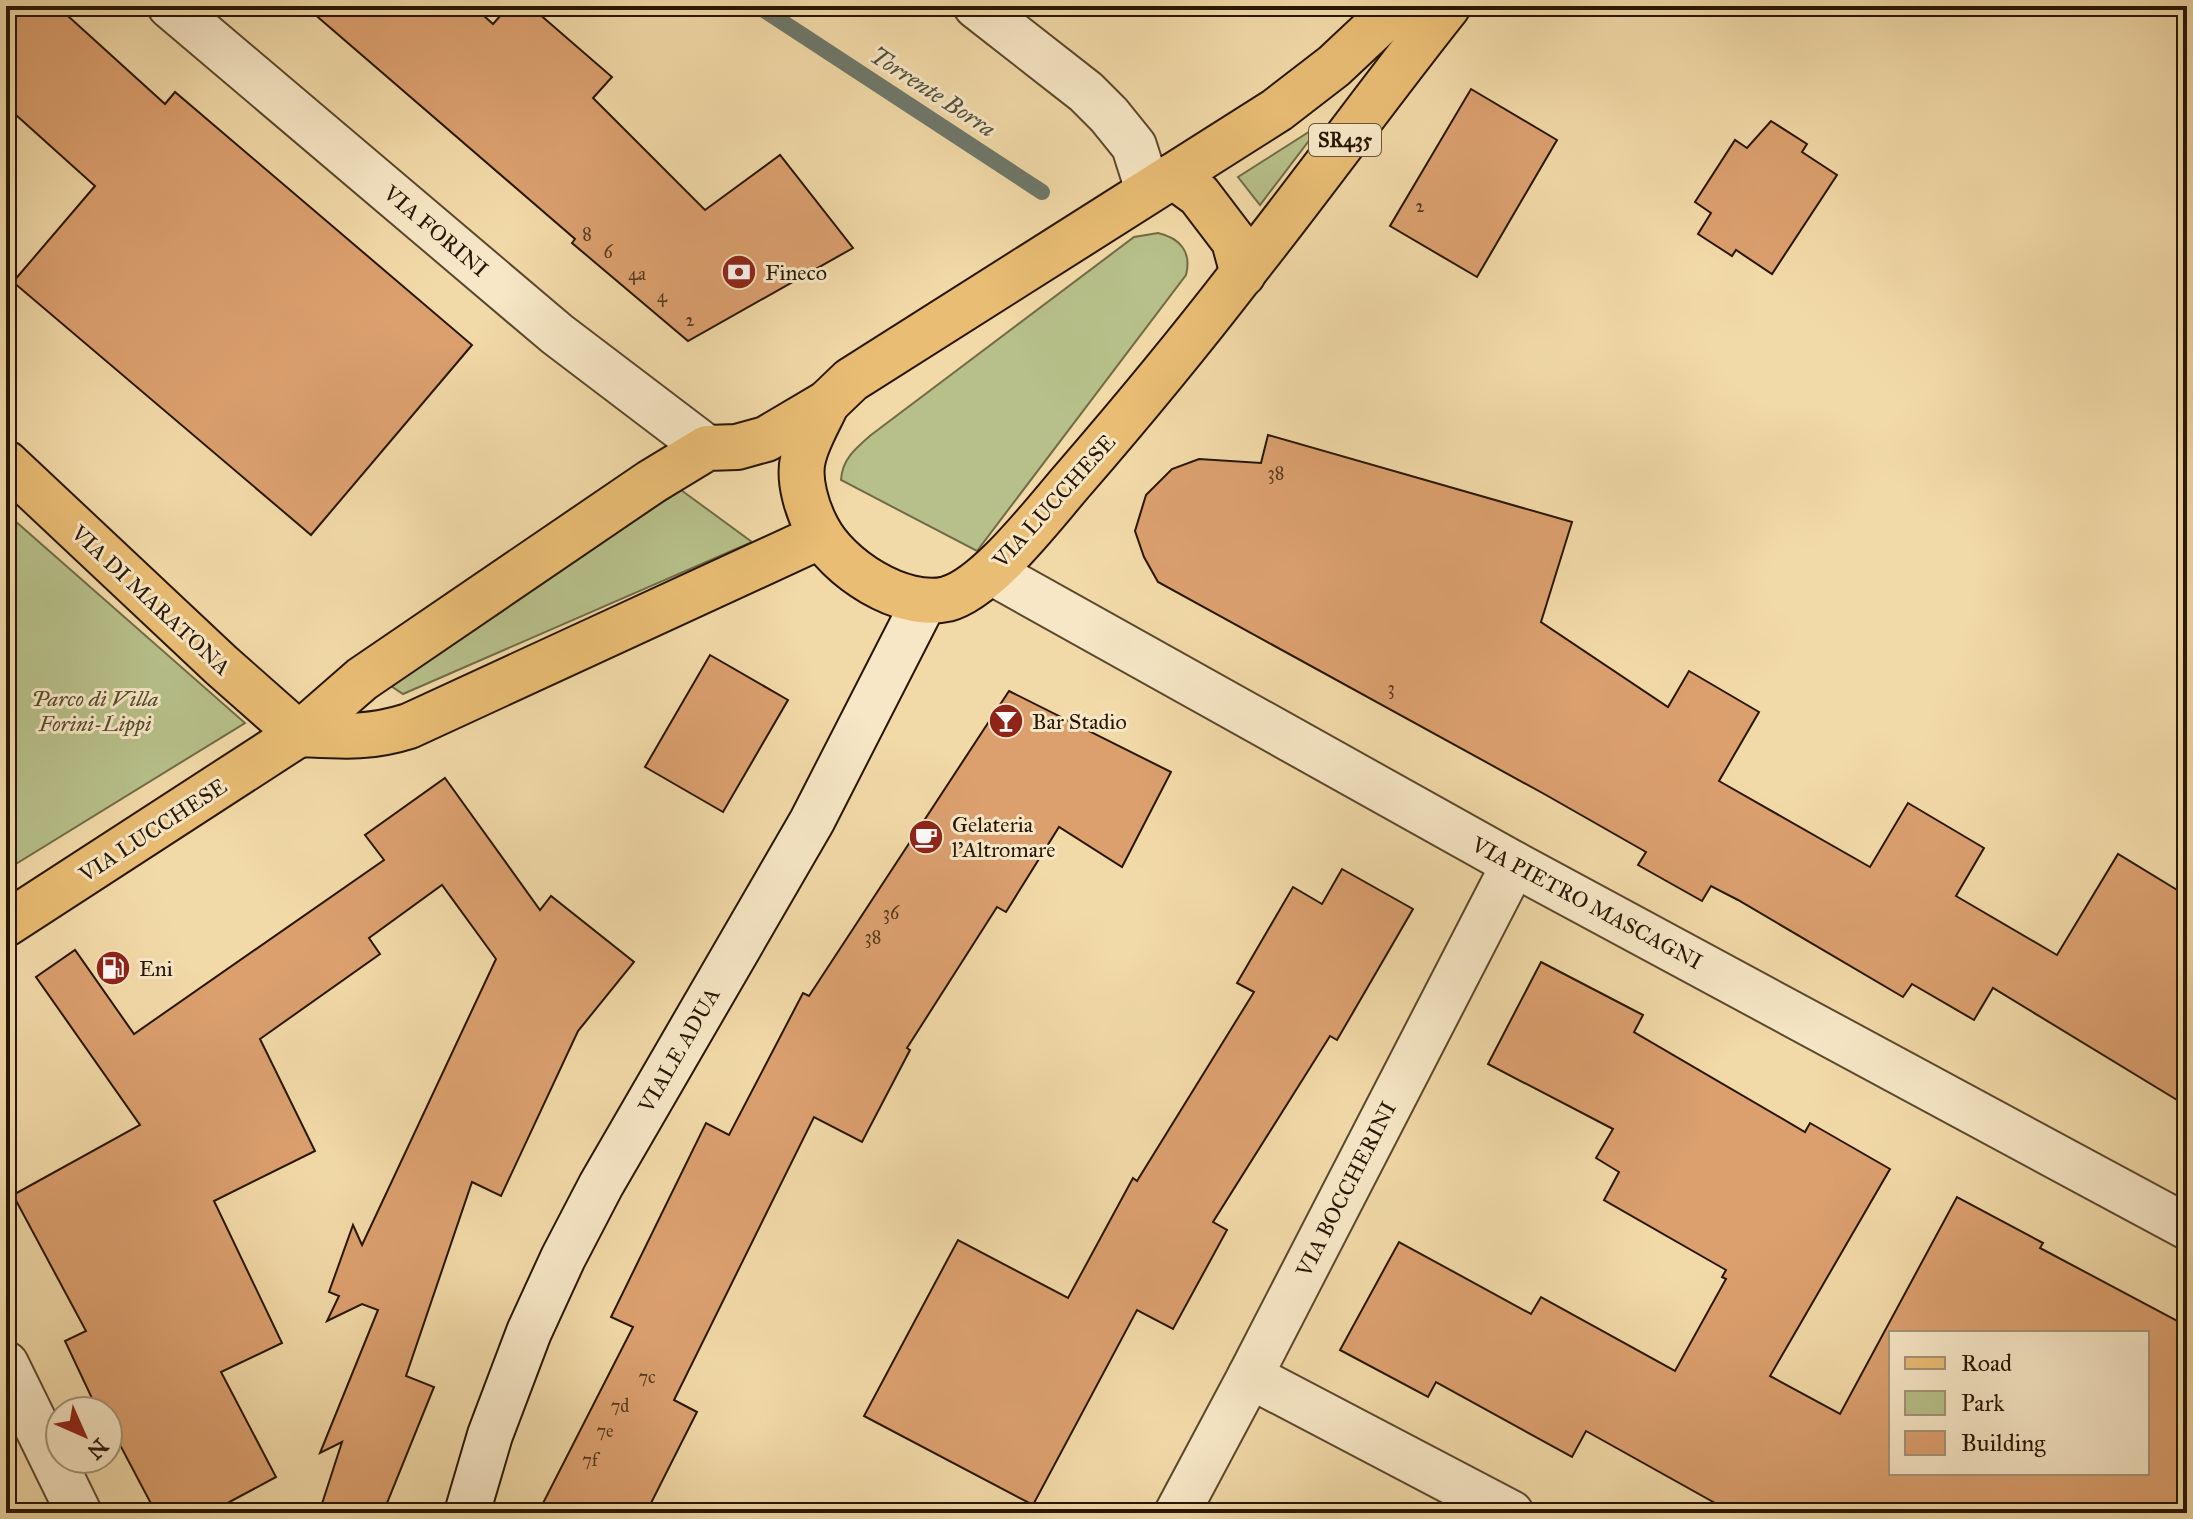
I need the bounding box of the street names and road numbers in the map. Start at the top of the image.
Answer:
road number: SR435 [1309,124,1381,156]
street label: VIA FORINI [377,179,494,283]
street label: VIA LUCCHESE [986,428,1121,574]
street label: VIA DI MARATONA [65,519,236,681]
street label: VIA LUCCHESE [73,772,232,888]
street label: VIA PIETRO MASCAGNI [1466,830,1707,975]
street label: VIALE ADUA [632,983,726,1118]
street label: VIA BOCCHERINI [1290,1097,1402,1282]

